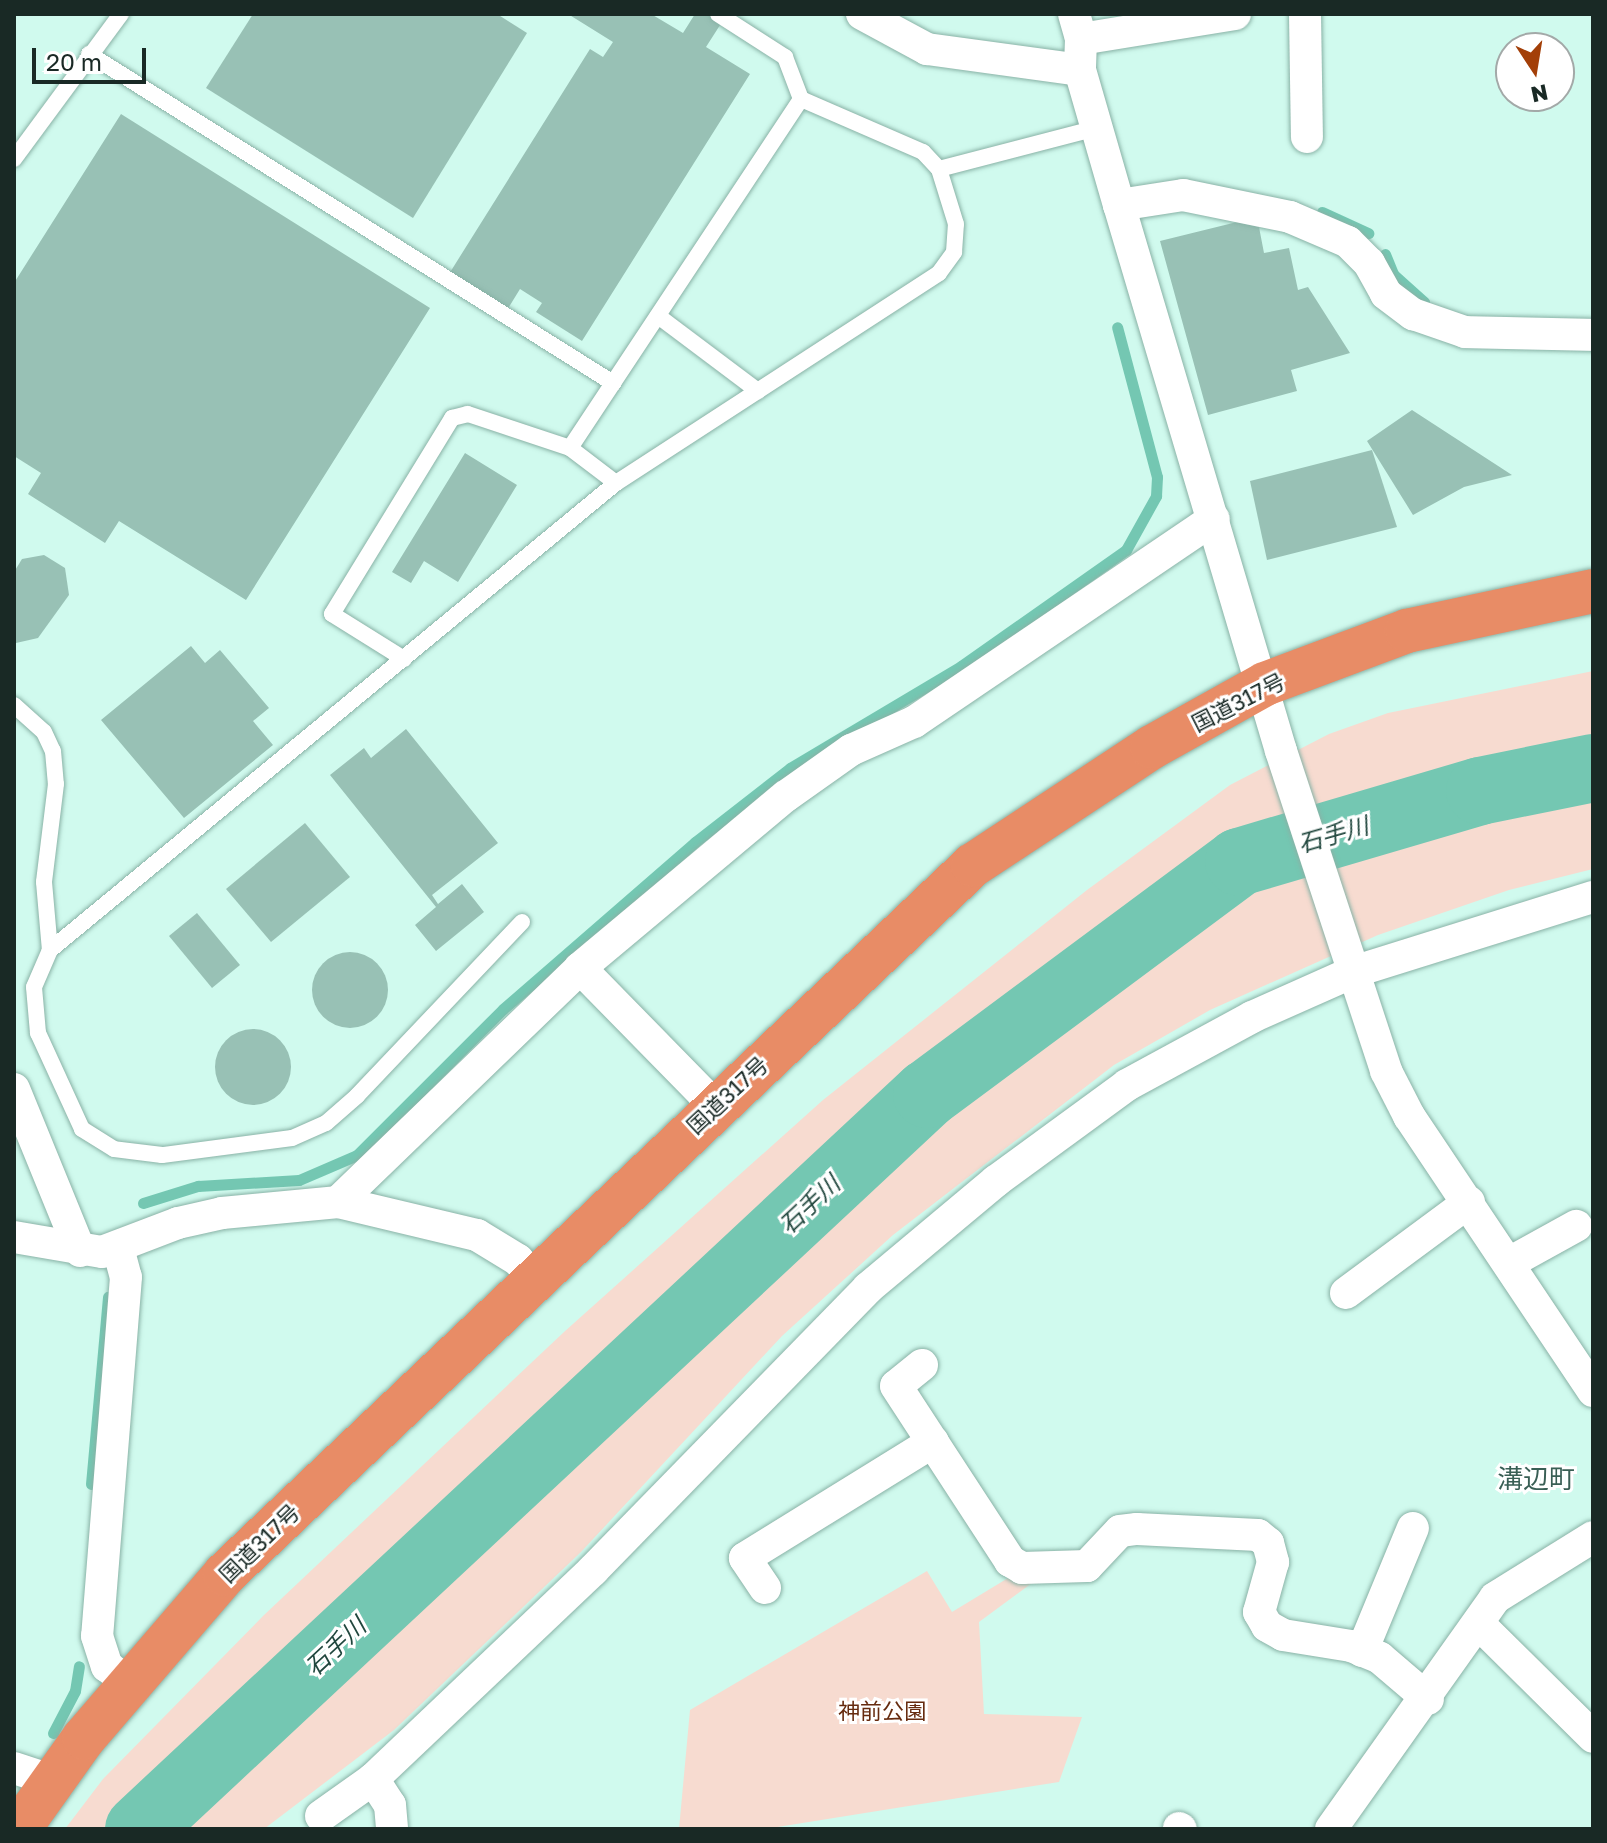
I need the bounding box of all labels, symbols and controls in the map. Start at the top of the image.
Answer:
scale bar [36,32,150,82]
north arrow [1495,32,1575,112]
text: 20 m [46,47,102,76]
text: N [1529,79,1551,109]
street label: 国道317号 [1187,667,1289,737]
water label: 石手川 [1294,810,1372,858]
street label: 国道317号 [681,1051,773,1139]
water label: 石手川 [773,1169,845,1239]
district label: 溝辺町 [1497,1463,1575,1495]
street label: 国道317号 [213,1498,305,1588]
water label: 石手川 [299,1611,371,1681]
park label: 神前公園 [838,1698,926,1724]

